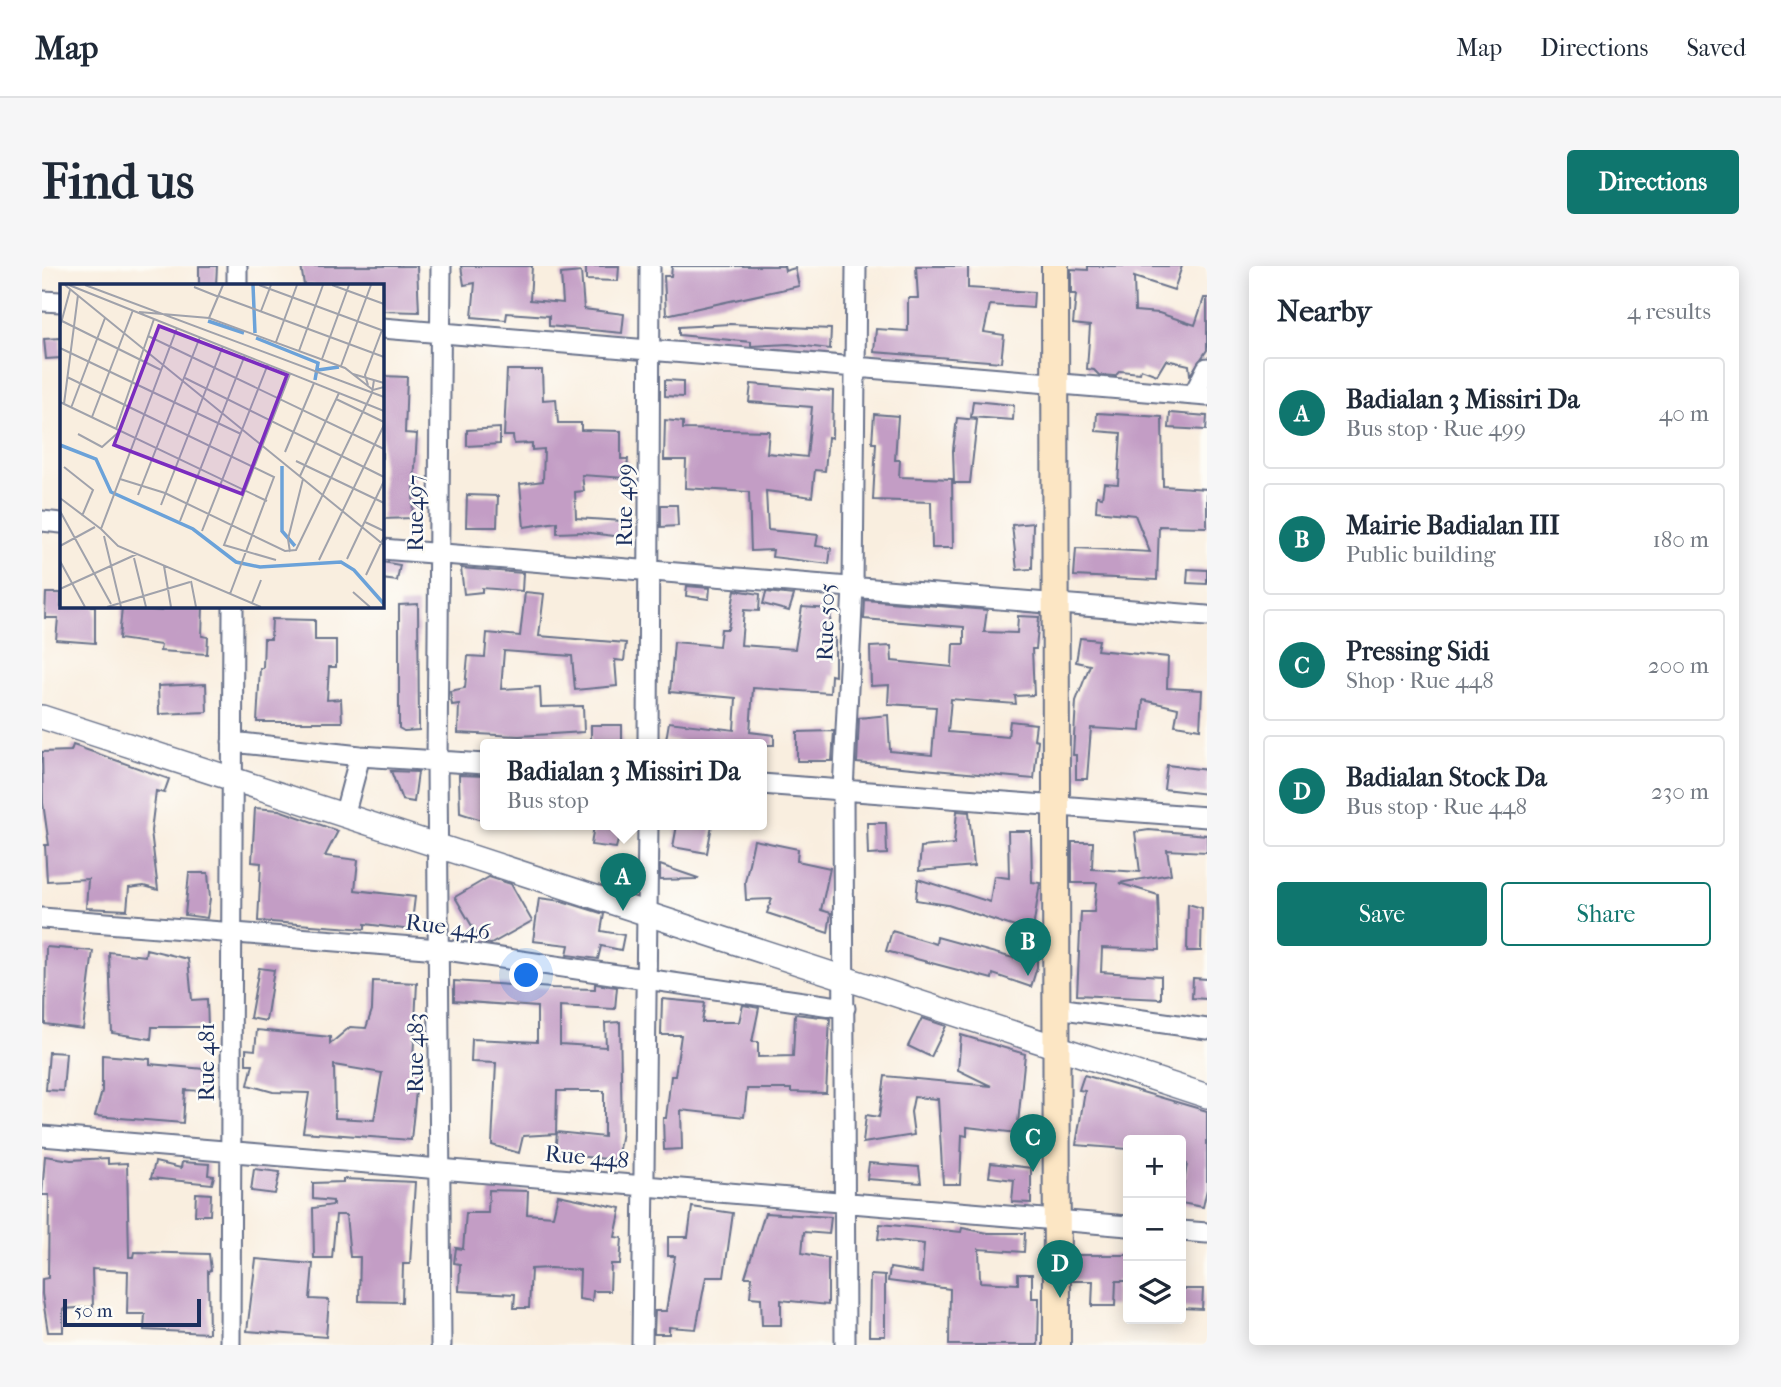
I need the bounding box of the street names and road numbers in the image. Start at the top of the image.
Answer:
street label: Rue 499 [611,463,638,547]
street label: Rue497 [402,474,429,552]
street label: Rue 505 [811,582,841,661]
street label: Rue 446 [404,908,493,946]
street label: Rue 483 [402,1013,429,1093]
street label: Rue 481 [193,1023,220,1101]
street label: Rue 448 [544,1140,630,1174]

